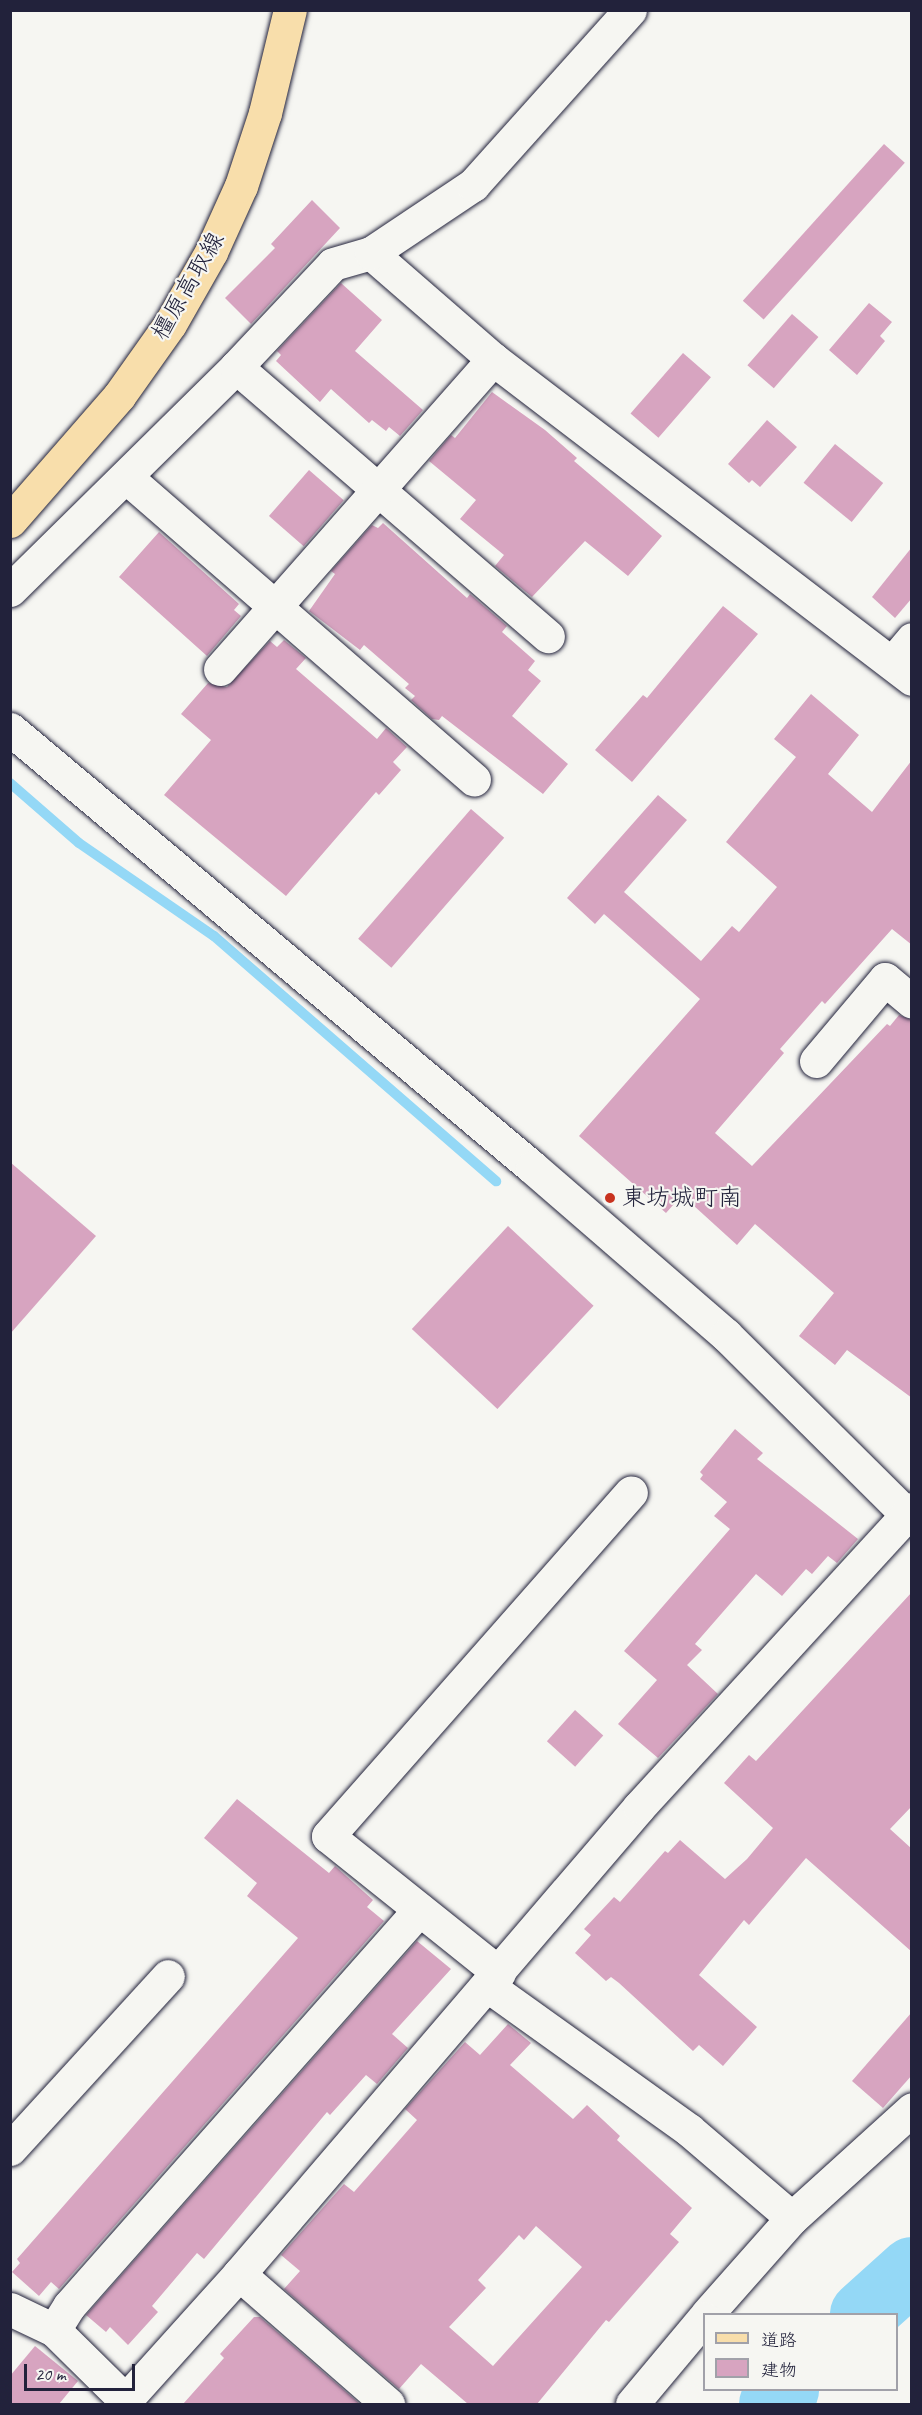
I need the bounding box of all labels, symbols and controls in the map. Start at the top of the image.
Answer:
street label: 橿原高取線 [146,227,230,345]
place label: 東坊城町南 [622,1184,742,1212]
marker: 東坊城町南 [603,1191,617,1205]
legend [703,2313,898,2391]
text: 道路 [761,2329,797,2351]
scale bar [27,2352,138,2390]
text: 建物 [761,2359,797,2381]
text: 20 m [35,2363,66,2385]

